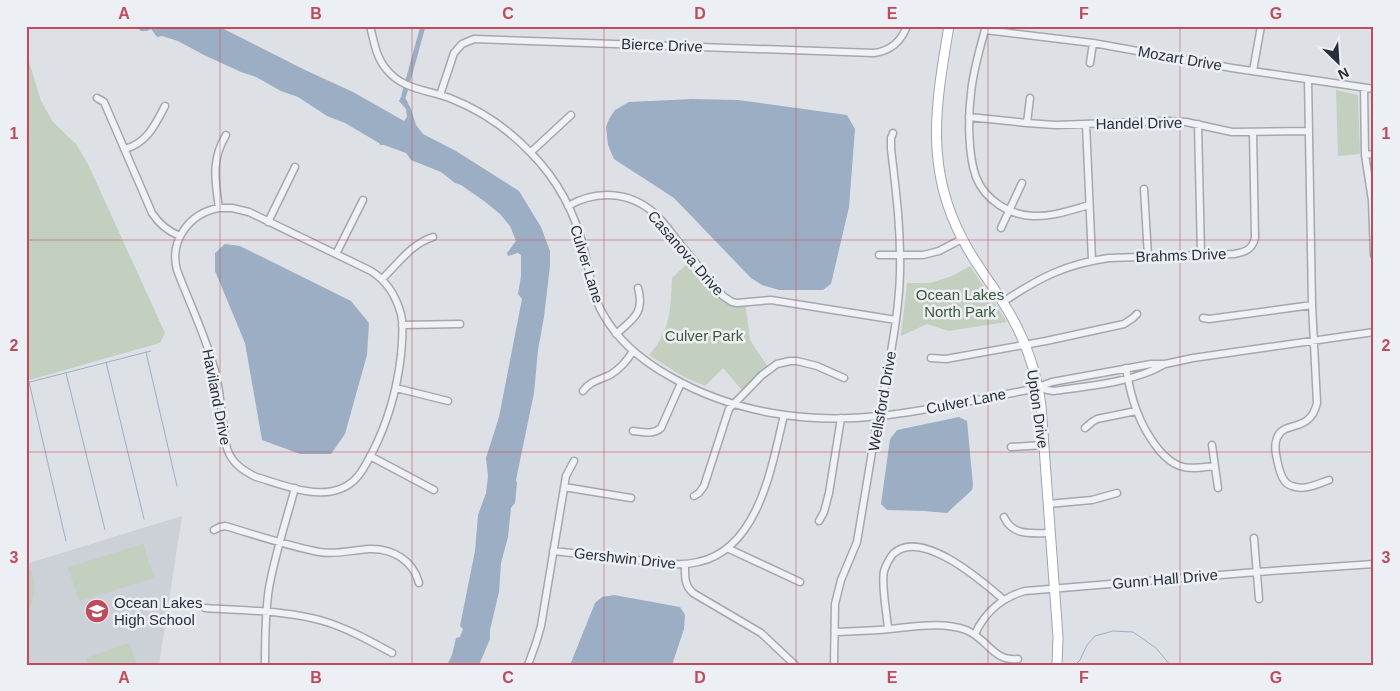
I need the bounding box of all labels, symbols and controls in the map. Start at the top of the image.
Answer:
text: A [118,5,130,22]
text: B [310,5,322,22]
text: C [502,5,514,22]
text: D [694,5,706,22]
text: E [887,5,898,22]
text: F [1079,5,1089,22]
text: G [1270,5,1282,22]
street label: Bierce Drive [621,35,703,55]
north arrow [1312,38,1362,88]
street label: Mozart Drive [1137,42,1223,74]
text: N [1336,64,1351,83]
street label: Handel Drive [1095,114,1183,132]
text: 1 [10,125,19,142]
text: 1 [1382,125,1391,142]
street label: Casanova Drive [645,207,727,299]
street label: Culver Lane [567,223,607,305]
street label: Brahms Drive [1135,245,1227,265]
park label: Ocean Lakes North Park [916,286,1004,320]
park label: Culver Park [665,327,744,344]
text: 2 [10,337,19,354]
text: 2 [1382,337,1391,354]
street label: Haviland Drive [199,348,235,446]
street label: Wellsford Drive [865,350,899,452]
street label: Upton Drive [1024,369,1052,449]
street label: Culver Lane [925,385,1007,417]
street label: Gershwin Drive [573,544,677,572]
text: 3 [10,549,19,566]
text: 3 [1382,549,1391,566]
street label: Gunn Hall Drive [1112,566,1218,592]
place label: Ocean Lakes High School [114,594,202,628]
school or university icon: Ocean Lakes High School [84,598,110,624]
text: A [118,669,130,686]
text: B [310,669,322,686]
text: C [502,669,514,686]
text: D [694,669,706,686]
text: E [887,669,898,686]
text: F [1079,669,1089,686]
text: G [1270,669,1282,686]

